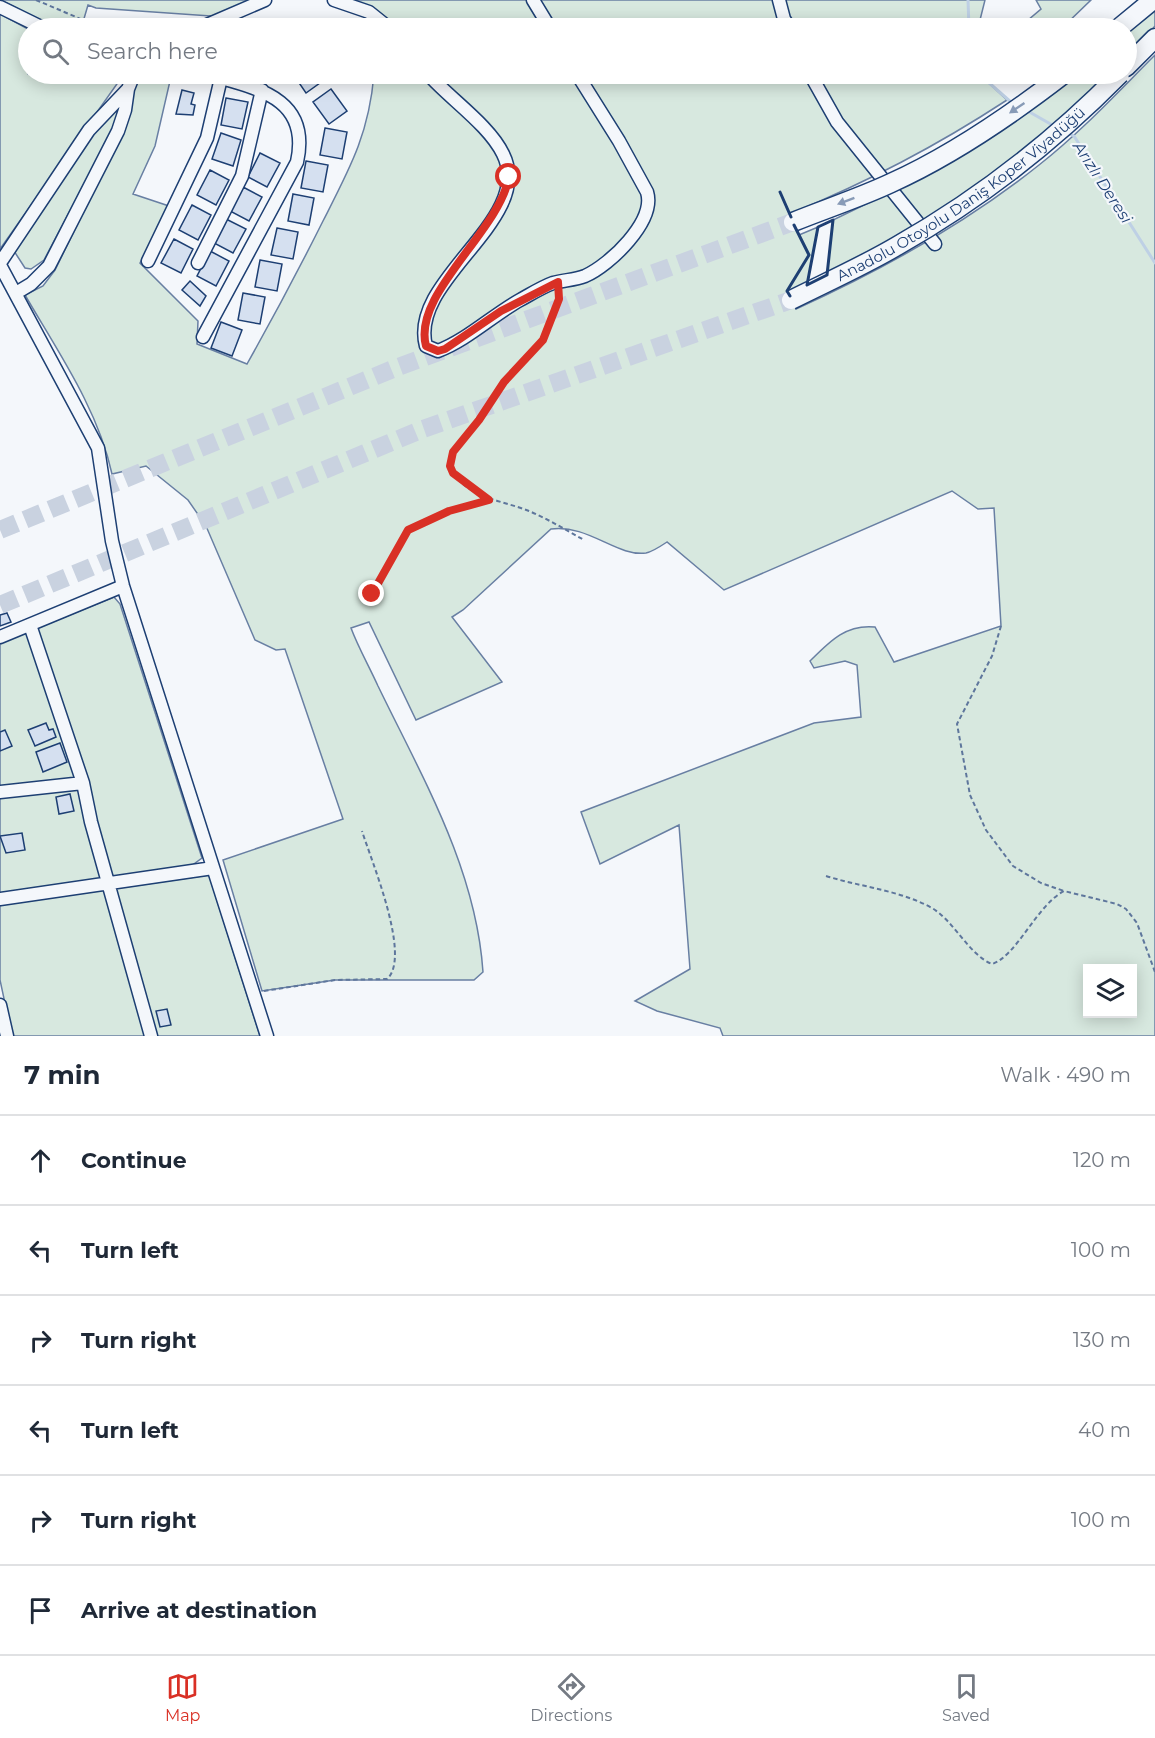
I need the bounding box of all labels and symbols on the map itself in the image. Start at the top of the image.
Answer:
one-way arrow [1010,102,1026,114]
street label: Anadolu Otoyolu Daniş Koper Viyadüğü [834,103,1089,285]
water label: Arızlı Deresi [1068,137,1136,227]
route start [495,163,521,189]
one-way arrow [837,196,855,206]
route end [358,580,384,606]

